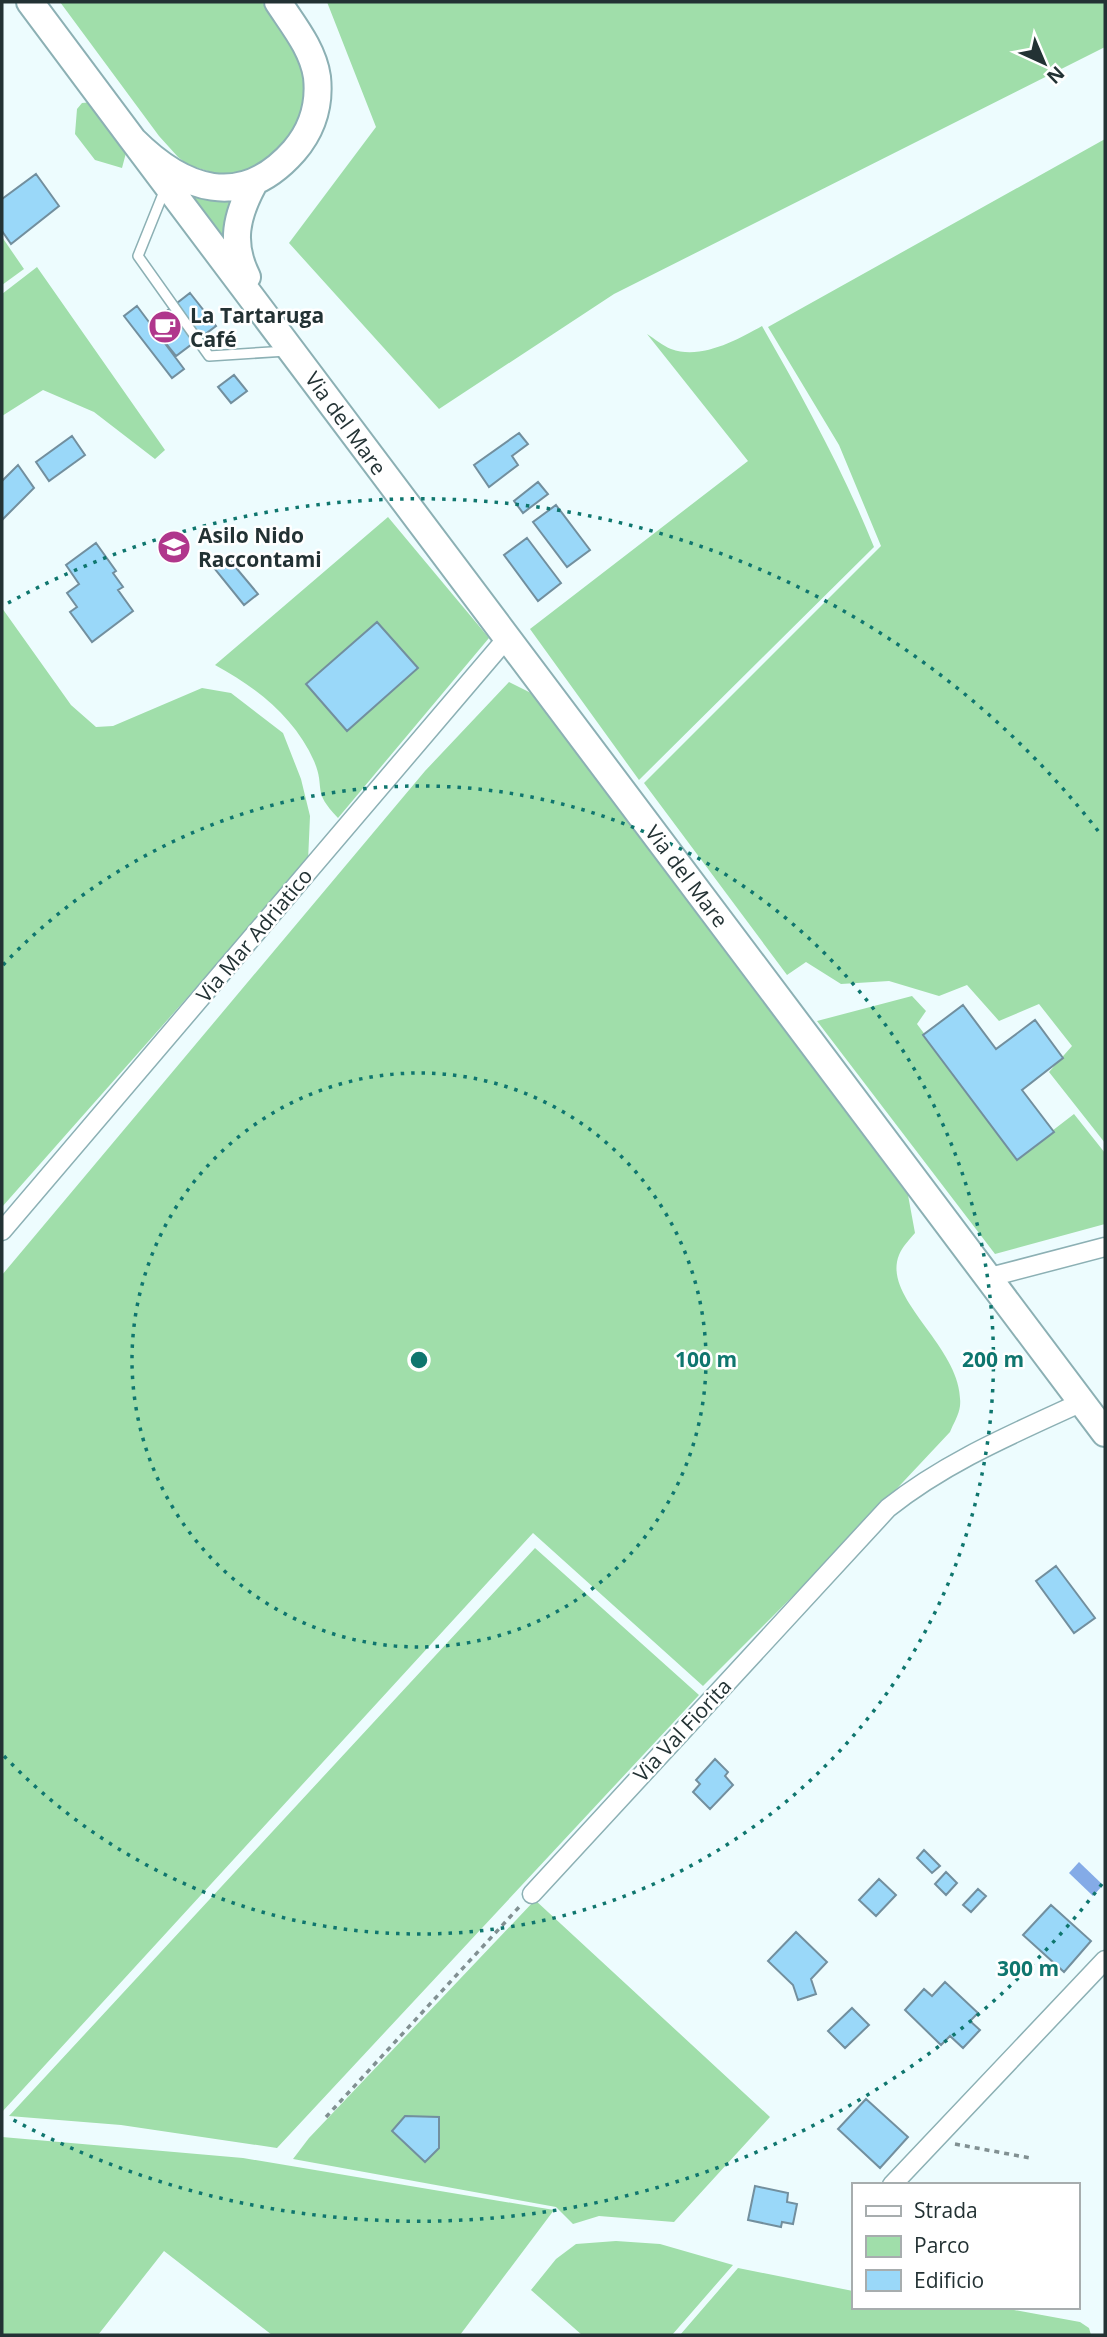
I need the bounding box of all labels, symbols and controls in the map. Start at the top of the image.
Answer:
north arrow [1009,28,1079,98]
text: N [1041,61,1070,90]
place label: La Tartaruga Café [190,301,324,353]
cafe icon: La Tartaruga Café [146,308,184,346]
street label: Via del Mare [299,366,393,480]
place label: Asilo Nido Raccontami [198,521,322,573]
school or university icon: Asilo Nido Raccontami [155,528,193,566]
street label: Via del Mare [639,819,735,933]
street label: Via Mar Adriatico [190,862,318,1008]
text: 100 m [675,1345,737,1373]
text: 200 m [962,1345,1024,1373]
centre of rings [407,1348,431,1372]
street label: Via Val Fiorita [627,1672,737,1788]
text: 300 m [997,1954,1059,1982]
legend [852,2183,1079,2309]
text: Strada [914,2196,978,2224]
text: Parco [914,2231,970,2259]
text: Edificio [914,2266,984,2294]

